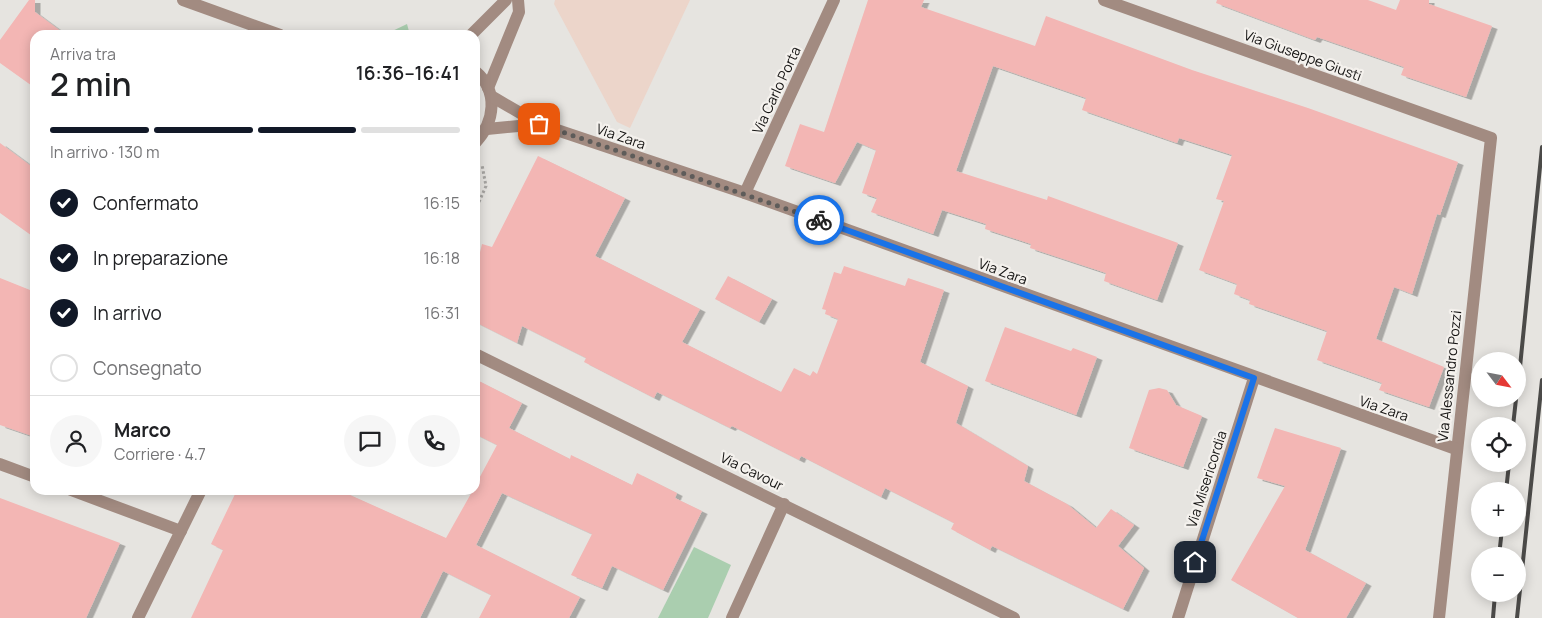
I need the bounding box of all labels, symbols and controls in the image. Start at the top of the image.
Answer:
street label: Via Giuseppe Giusti [1241,25,1365,85]
text: Arriva tra [50,43,116,65]
street label: Via Carlo Porta [747,43,805,137]
text: 16:36–16:41 [356,60,460,86]
text: 2 min [50,62,132,106]
pin [518,103,560,145]
icon: bag [525,110,553,138]
street label: Via Zara [594,119,648,153]
text: In arrivo · 130 m [50,141,160,163]
icon: check [50,189,78,217]
text: Confermato [93,190,199,216]
text: 16:15 [424,192,460,214]
courier [794,195,844,245]
icon: bike [805,206,833,234]
icon: check [50,244,78,272]
text: In preparazione [93,245,228,271]
text: 16:18 [424,247,460,269]
street label: Via Zara [976,253,1030,289]
icon: check [50,299,78,327]
text: In arrivo [93,300,162,326]
text: 16:31 [424,302,460,324]
street label: Via Alessandro Pozzi [1433,309,1465,443]
north arrow [1471,352,1526,408]
map controls [1471,352,1526,602]
text: Consegnato [93,355,202,381]
street label: Via Zara [1357,391,1411,425]
button: person [50,415,102,467]
button: chat [344,415,396,467]
button: phone [408,415,460,467]
text: Marco [114,417,171,443]
button: locate [1471,417,1526,472]
street label: Via Misericordia [1181,428,1231,530]
text: Corriere · 4.7 [114,443,206,465]
street label: Via Cavour [717,448,787,494]
button: + [1471,482,1526,537]
pin [1174,541,1216,583]
button: − [1471,547,1526,602]
icon: home [1181,548,1209,576]

